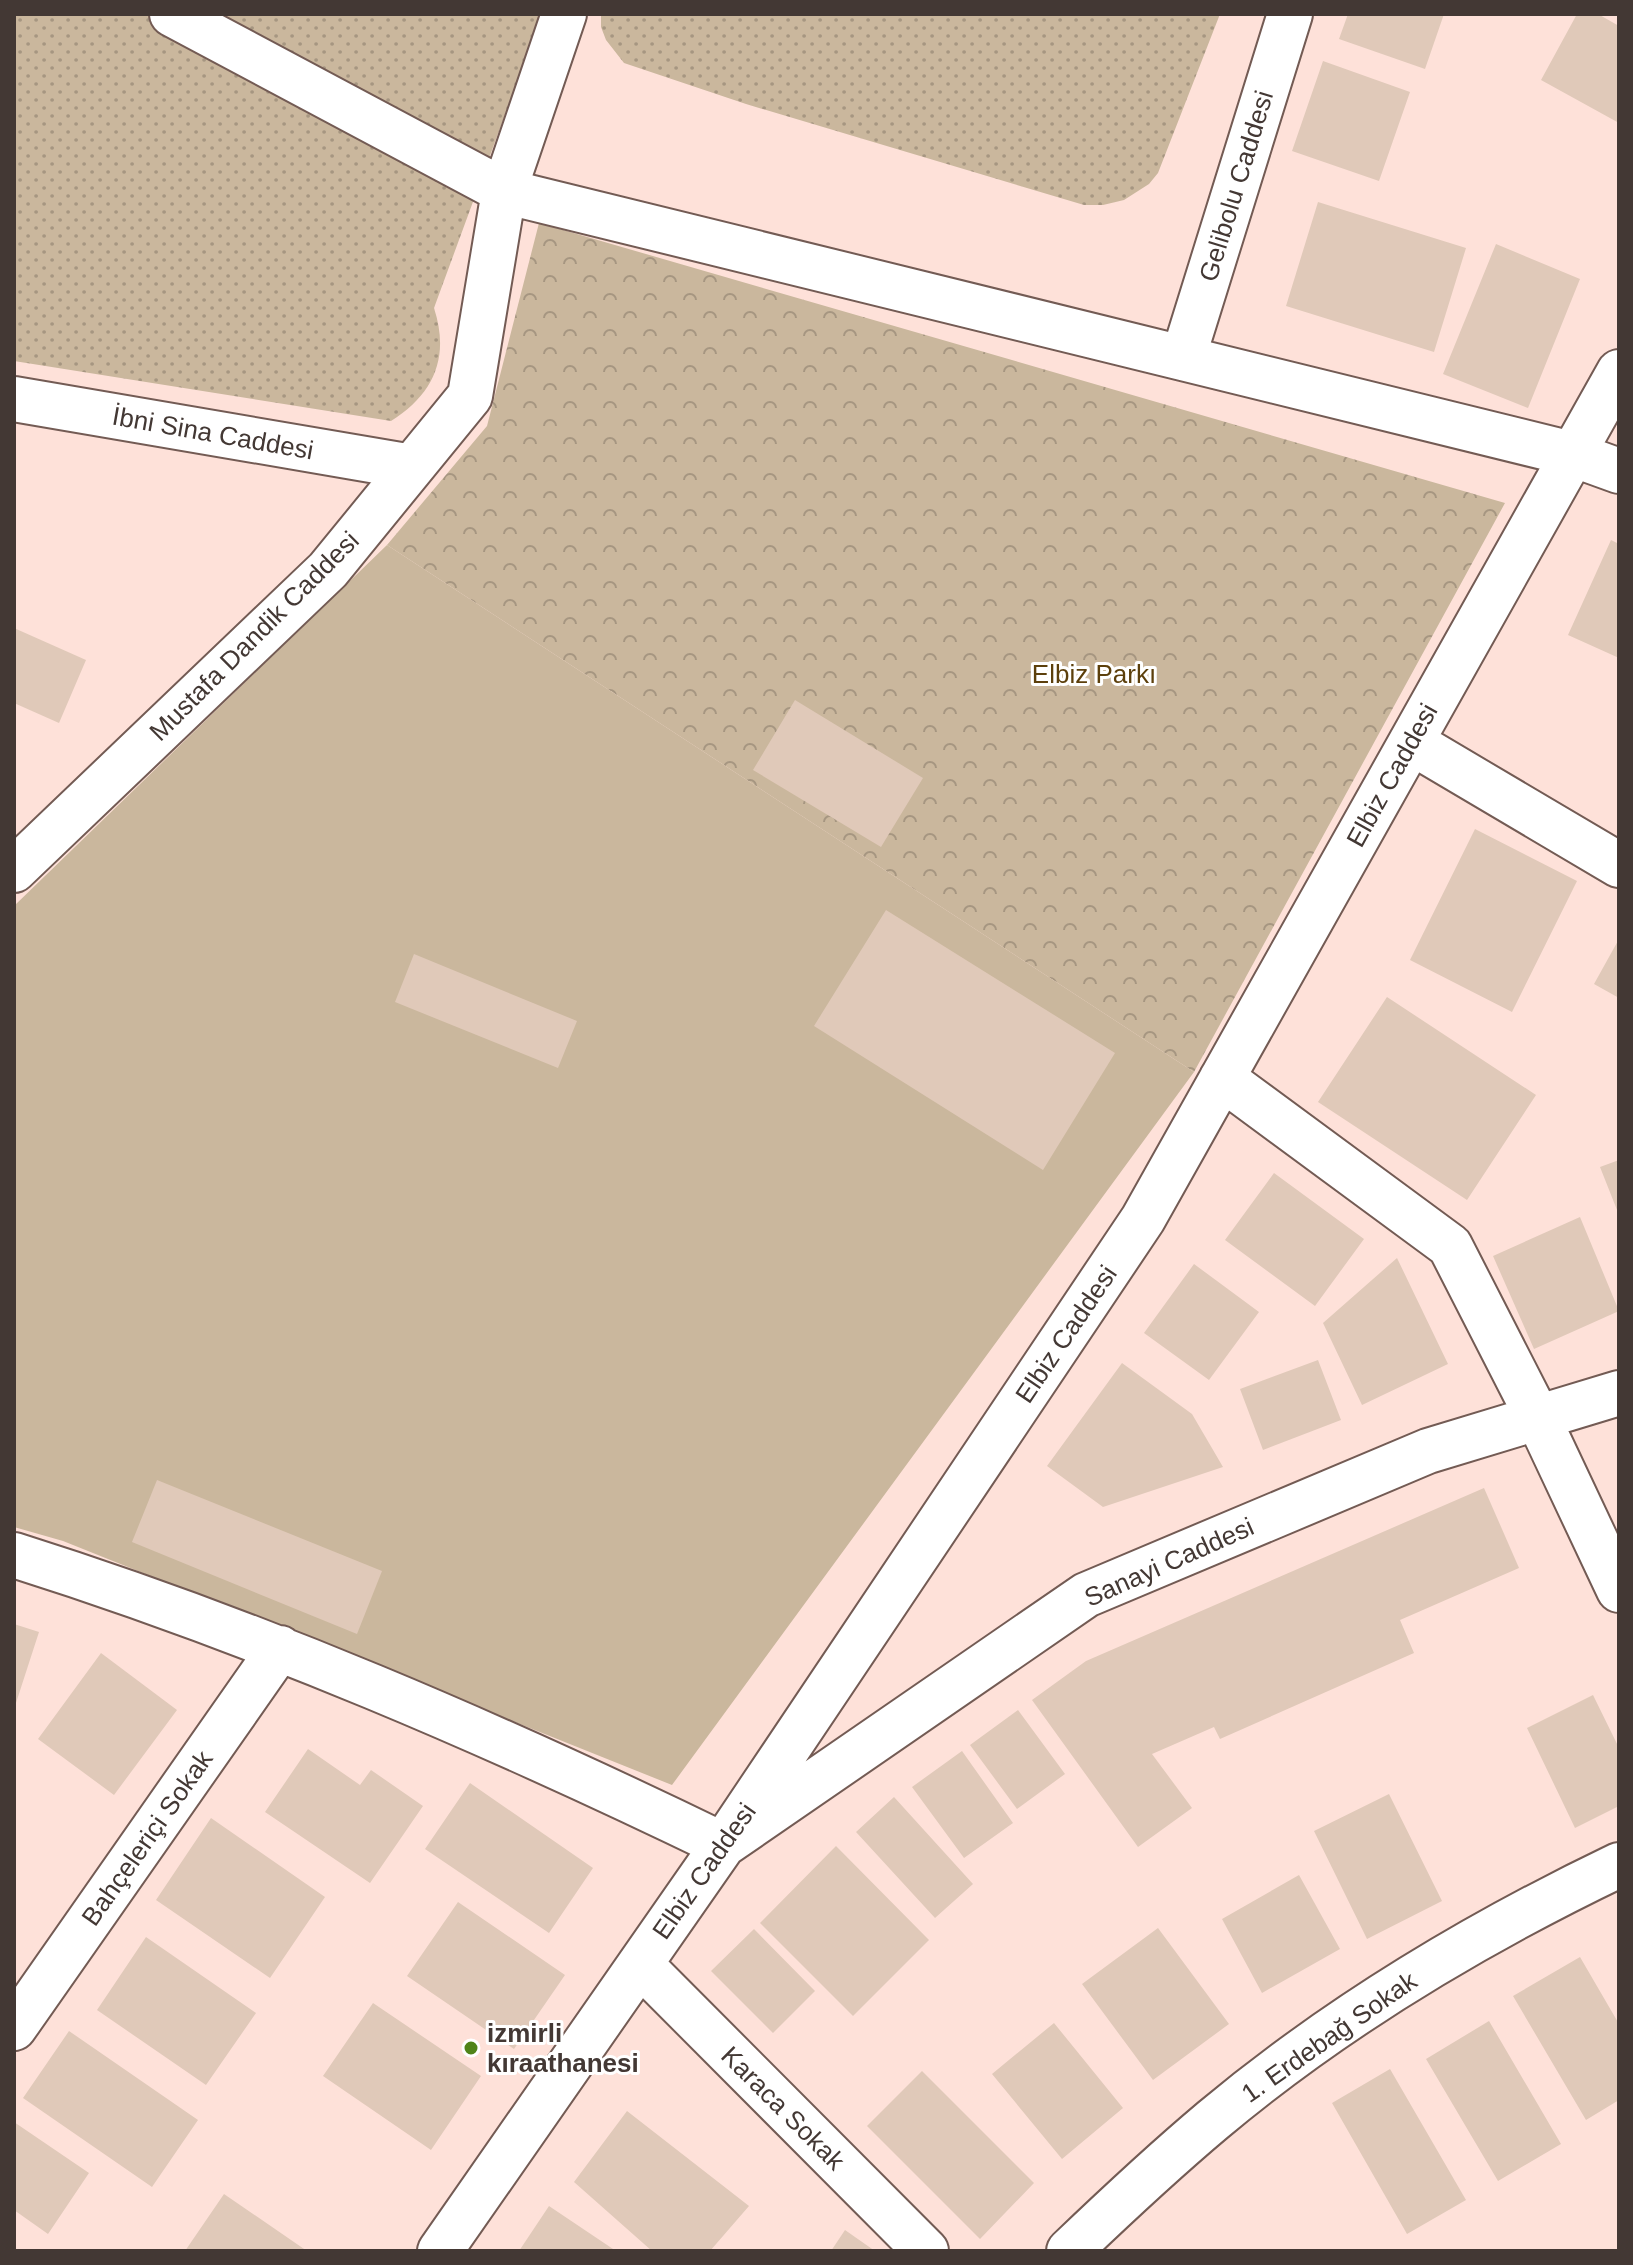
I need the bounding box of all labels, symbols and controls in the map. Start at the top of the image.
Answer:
street label: Gelibolu Caddesi [1193,87,1279,285]
street label: İbni Sina Caddesi [110,401,316,465]
street label: Mustafa Dandik Caddesi [143,525,365,747]
park label: Elbiz Parkı [1032,659,1156,689]
street label: Elbiz Caddesi [1340,698,1444,852]
street label: Elbiz Caddesi [1009,1260,1123,1408]
street label: Sanayi Caddesi [1080,1511,1258,1613]
street label: Bahçeleriçi Sokak [75,1744,219,1931]
street label: Elbiz Caddesi [646,1797,762,1945]
street label: 1. Erdebağ Sokak [1236,1965,1423,2109]
place label: izmirli kıraathanesi [487,2018,639,2078]
marker: izmirli kıraathanesi [462,2039,480,2057]
street label: Karaca Sokak [715,2040,852,2177]

